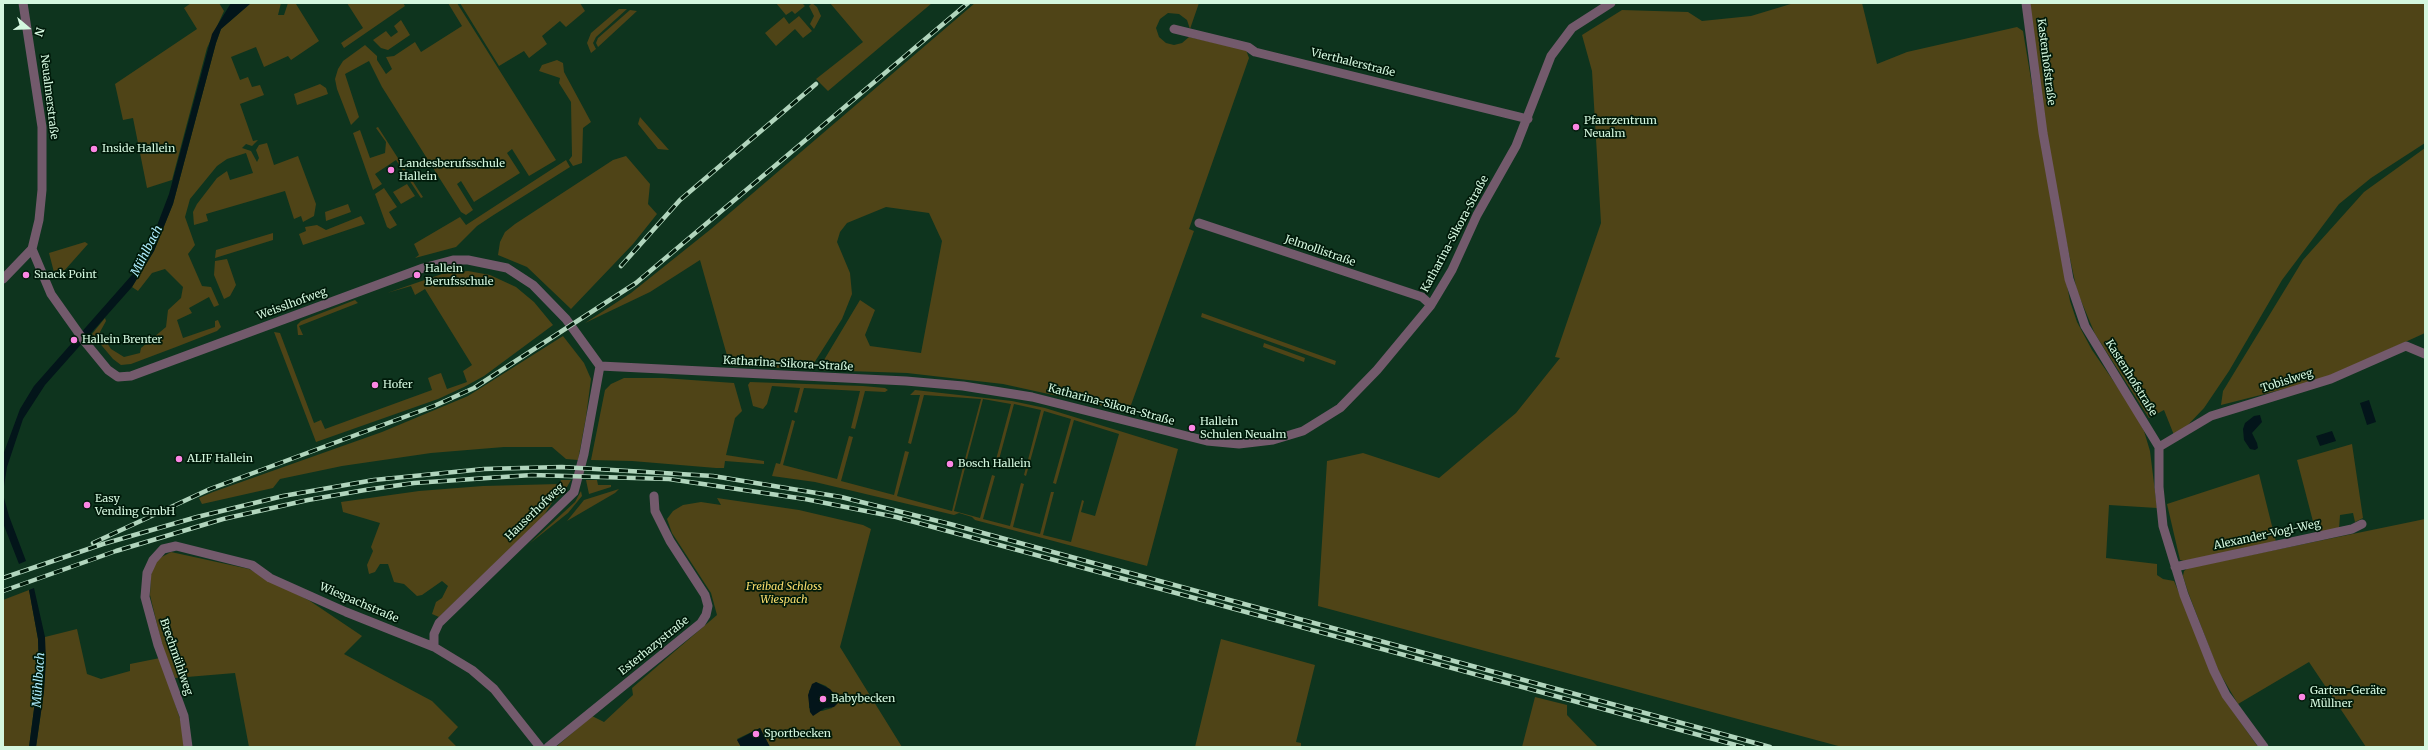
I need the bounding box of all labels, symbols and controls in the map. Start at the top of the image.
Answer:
north arrow [8,8,48,48]
street label: Kastenhofstraße [2034,18,2058,106]
text: N [31,26,47,38]
street label: Vierthalerstraße [1309,46,1397,80]
street label: Neualmerstraße [37,54,61,140]
place label: Pfarrzentrum Neualm [1584,114,1657,140]
marker: Pfarrzentrum Neualm [1571,122,1581,132]
place label: Inside Hallein [102,142,175,156]
marker: Inside Hallein [89,144,99,154]
place label: Landesberufsschule Hallein [399,157,505,183]
marker: Landesberufsschule Hallein [386,165,396,175]
street label: Katharina-Sikora-Straße [1419,173,1491,295]
water label: Mühlbach [128,223,166,279]
street label: Jelmollistraße [1283,233,1357,269]
place label: Hallein Berufsschule [425,262,493,288]
place label: Snack Point [34,268,97,282]
marker: Snack Point [21,270,31,280]
marker: Hallein Berufsschule [412,270,422,280]
street label: Weisslhofweg [255,285,329,323]
place label: Hallein Brenter [82,333,162,347]
marker: Hallein Brenter [69,335,79,345]
street label: Kastenhofstraße [2102,337,2160,419]
street label: Katharina-Sikora-Straße [722,354,854,374]
street label: Tobislweg [2259,366,2315,396]
place label: Hofer [383,378,413,392]
marker: Hofer [370,380,380,390]
street label: Katharina-Sikora-Straße [1046,382,1176,428]
place label: Hallein Schulen Neualm [1200,415,1286,441]
marker: Hallein Schulen Neualm [1187,423,1197,433]
place label: ALIF Hallein [187,452,253,466]
marker: ALIF Hallein [174,454,184,464]
place label: Bosch Hallein [958,457,1031,471]
marker: Bosch Hallein [945,459,955,469]
street label: Hauserhofweg [503,481,567,543]
place label: Easy Vending GmbH [95,492,175,518]
marker: Easy Vending GmbH [82,500,92,510]
street label: Alexander-Vogl-Weg [2212,517,2322,553]
street label: Wiespachstraße [317,580,401,626]
park label: Freibad Schloss Wiespach [746,580,822,606]
street label: Esterhazystraße [616,614,692,678]
street label: Brechmühlweg [157,617,195,697]
water label: Mühlbach [30,652,48,708]
place label: Garten-Geräte Müllner [2310,684,2386,710]
place label: Babybecken [831,692,895,706]
marker: Garten-Geräte Müllner [2297,692,2307,702]
marker: Babybecken [818,694,828,704]
place label: Sportbecken [764,727,831,741]
marker: Sportbecken [751,729,761,739]

